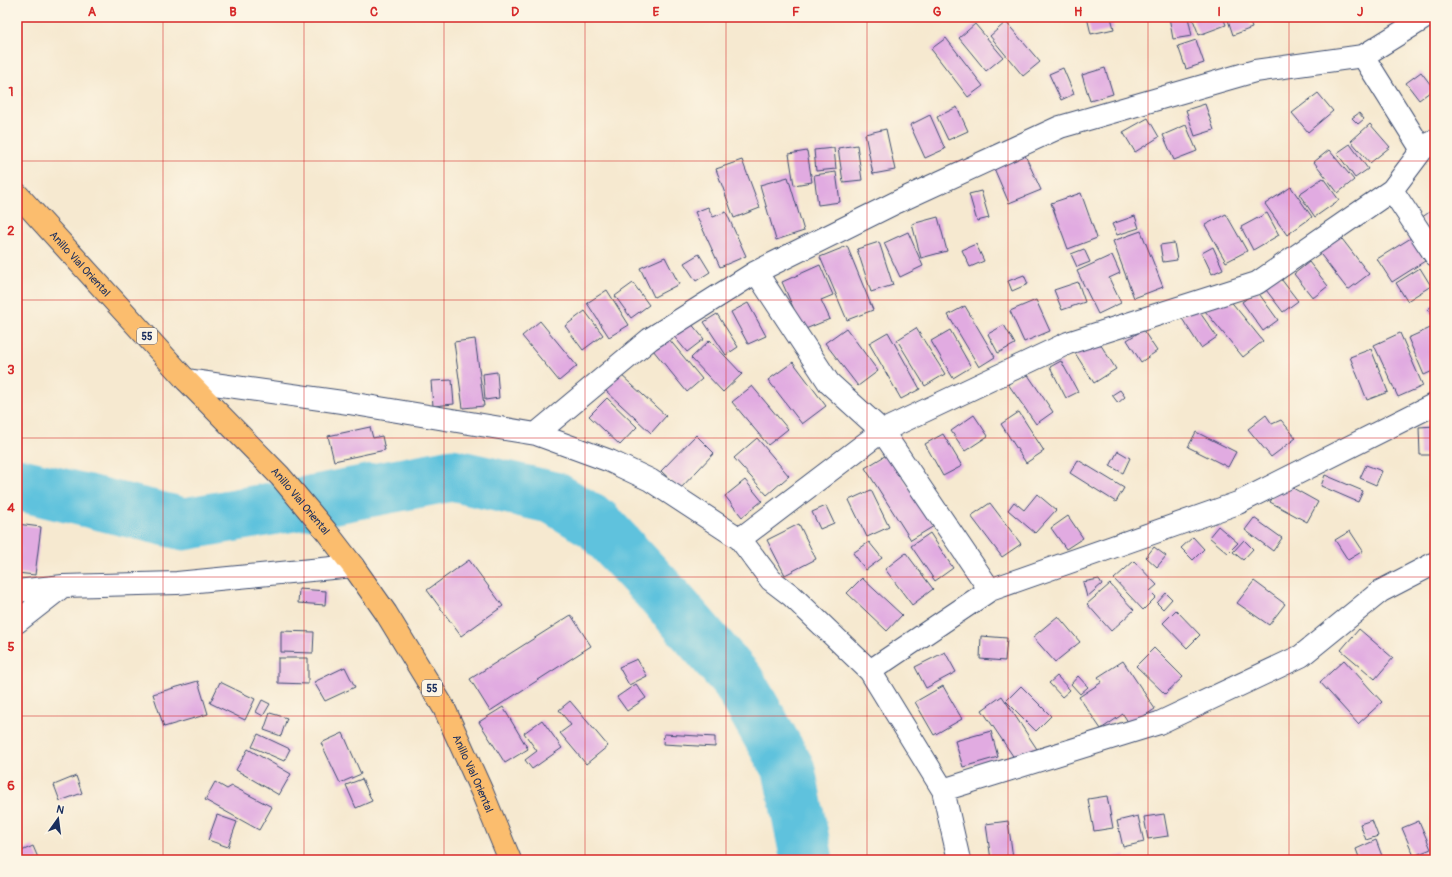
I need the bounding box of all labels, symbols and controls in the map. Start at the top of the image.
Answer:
text: A [88,4,97,20]
text: B [229,4,237,20]
text: C [370,4,378,20]
text: D [511,4,519,20]
text: E [653,4,660,20]
text: F [792,4,800,20]
text: G [933,4,942,20]
text: H [1074,4,1082,20]
text: I [1217,4,1221,20]
text: J [1357,4,1363,20]
text: 1 [8,84,14,100]
text: 2 [7,223,15,239]
street label: Anillo Vial Oriental [47,228,113,299]
road number: 55 [137,328,157,344]
text: 3 [7,362,15,378]
street label: Anillo Vial Oriental [268,465,332,537]
text: 4 [7,500,15,516]
text: 5 [7,639,15,655]
road number: 55 [422,680,442,696]
street label: Anillo Vial Oriental [450,733,496,815]
text: 6 [7,778,15,794]
north arrow [38,799,78,839]
text: N [55,803,66,817]

